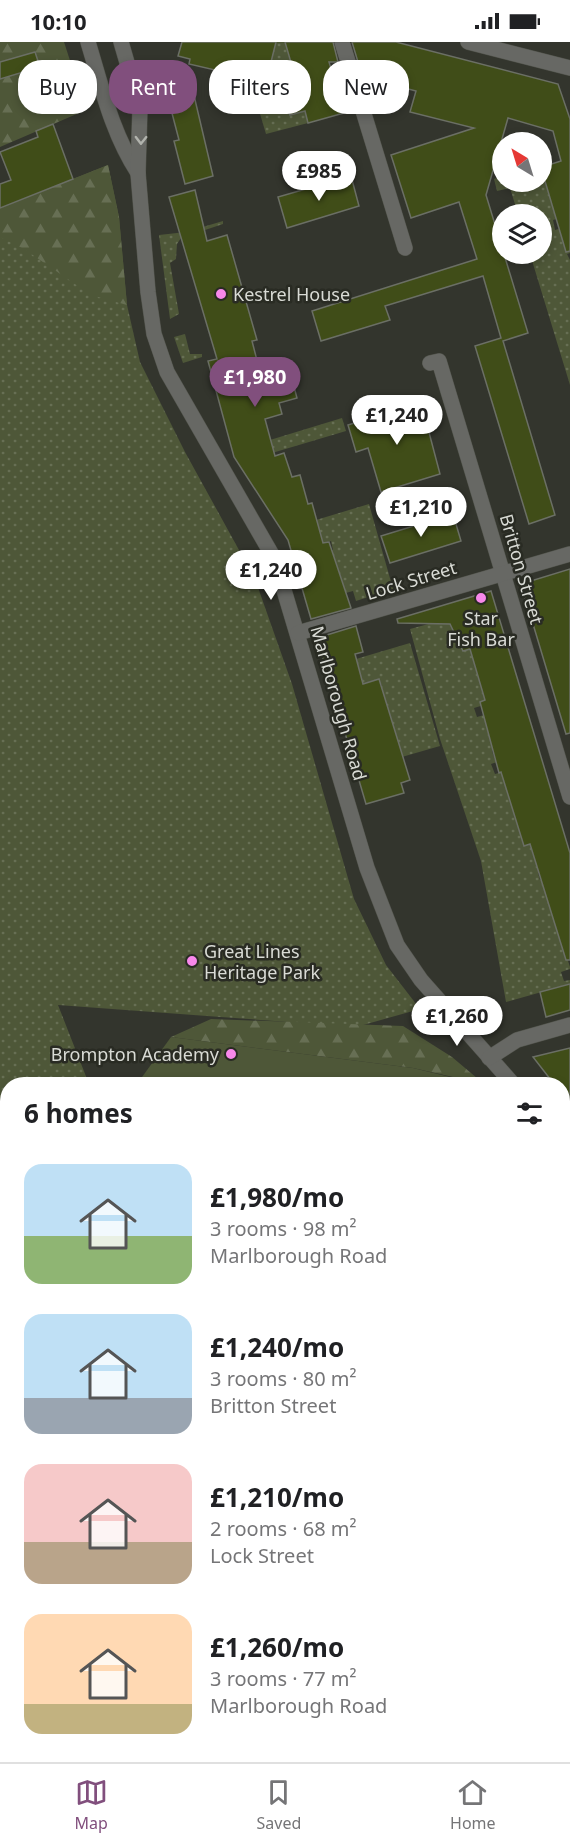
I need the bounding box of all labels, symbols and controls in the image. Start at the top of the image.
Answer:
text: 10:10 [30,6,87,36]
chip: Buy [18,60,97,114]
chip: Rent [109,60,197,114]
chip: Filters [209,60,311,114]
chip: New [323,60,409,114]
north arrow [492,132,552,192]
map controls [492,132,552,264]
one-way arrow [135,135,147,144]
pin: £985 [283,151,355,202]
text: £985 [296,157,342,184]
button: layers [492,204,552,264]
place label: Kestrel House [233,282,350,306]
marker: Kestrel House [214,287,228,301]
pin: £1,980 [206,357,304,408]
text: £1,980 [224,363,286,390]
pin: £1,240 [348,395,446,446]
text: £1,240 [366,401,428,428]
pin: £1,210 [372,487,470,538]
text: £1,210 [390,493,452,520]
street label: Britton Street [495,511,549,627]
pin: £1,240 [222,550,320,601]
street label: Lock Street [363,555,460,605]
text: £1,240 [240,556,302,583]
marker: Star Fish Bar [474,591,488,605]
place label: Star Fish Bar [447,606,515,651]
street label: Marlborough Road [305,623,373,783]
place label: Great Lines Heritage Park [204,939,320,984]
marker: Great Lines Heritage Park [185,954,199,968]
pin: £1,260 [408,996,506,1047]
text: £1,260 [426,1002,488,1029]
place label: Brompton Academy [51,1042,220,1066]
marker: Brompton Academy [224,1047,238,1061]
text: 6 homes [24,1095,133,1131]
icon: filters [513,1097,546,1130]
text: £1,980/mo [210,1179,344,1215]
icon: home [72,1188,144,1260]
text: 3 rooms · 98 m² [210,1215,357,1242]
text: Marlborough Road [210,1242,387,1269]
text: £1,240/mo [210,1329,344,1365]
icon: home [72,1338,144,1410]
text: 3 rooms · 80 m² [210,1365,357,1392]
text: Britton Street [210,1392,336,1419]
text: £1,210/mo [210,1479,344,1515]
icon: home [72,1488,144,1560]
text: 2 rooms · 68 m² [210,1515,357,1542]
text: Lock Street [210,1542,314,1569]
text: £1,260/mo [210,1629,344,1665]
icon: home [72,1638,144,1710]
text: 3 rooms · 77 m² [210,1665,357,1692]
text: Marlborough Road [210,1692,387,1719]
tab: Map [74,1776,108,1834]
tab: Saved [257,1776,301,1834]
tab: Home [450,1776,496,1834]

